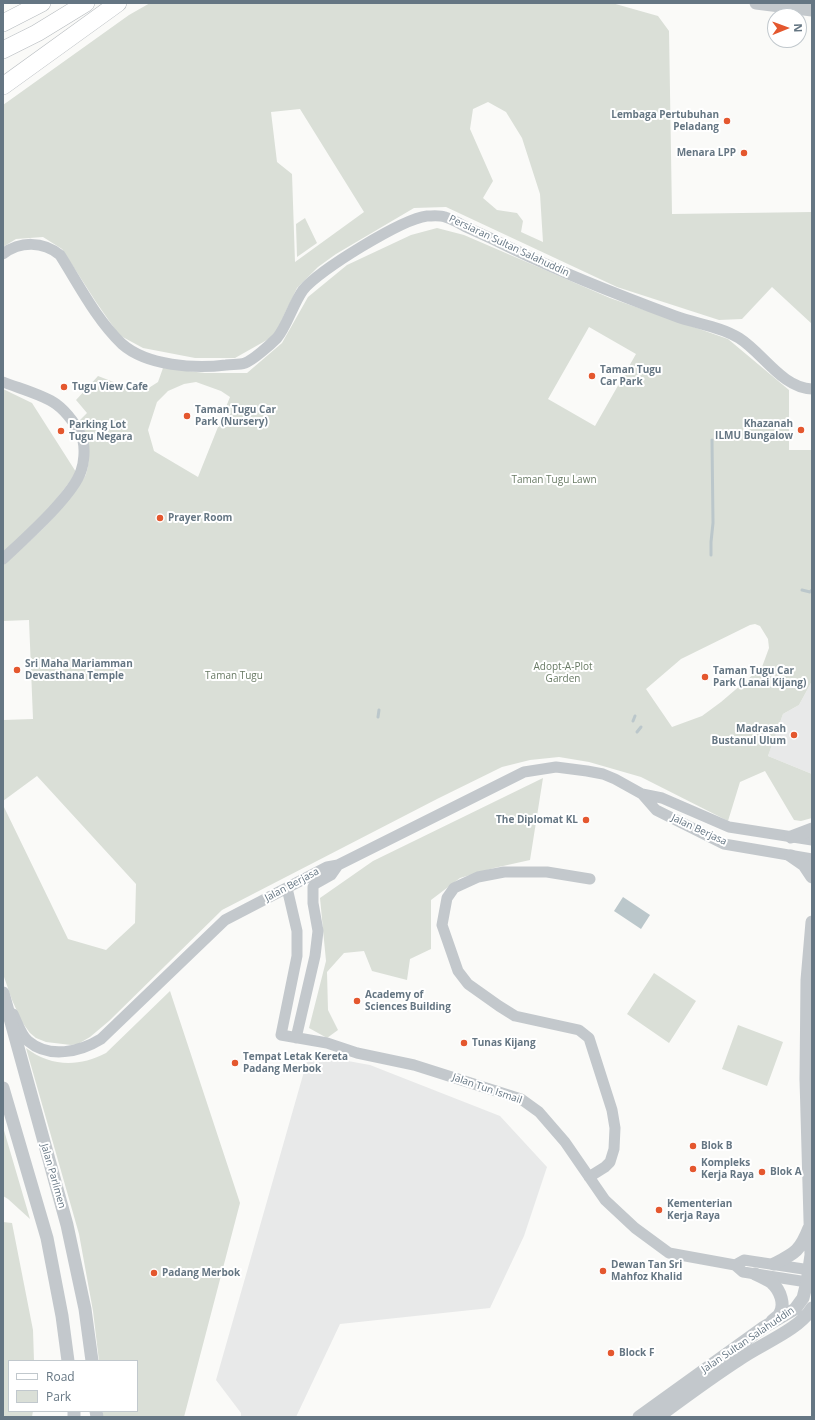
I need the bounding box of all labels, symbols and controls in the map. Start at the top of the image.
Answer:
north arrow [767,8,807,48]
text: N [791,23,806,32]
place label: Lembaga Pertubuhan Peladang [611,109,719,132]
marker: Lembaga Pertubuhan Peladang [722,116,732,126]
place label: Menara LPP [677,147,736,159]
marker: Menara LPP [739,148,749,158]
street label: Persiaran Sultan Salahuddin [447,213,571,279]
place label: Taman Tugu Car Park [600,364,661,388]
marker: Taman Tugu Car Park [587,371,597,381]
place label: Tugu View Cafe [72,381,148,393]
marker: Tugu View Cafe [59,382,69,392]
place label: Taman Tugu Car Park (Nursery) [195,404,276,428]
marker: Taman Tugu Car Park (Nursery) [182,411,192,421]
place label: Khazanah ILMU Bungalow [715,418,793,442]
place label: Parking Lot Tugu Negara [69,419,132,442]
marker: Khazanah ILMU Bungalow [796,425,806,435]
marker: Parking Lot Tugu Negara [56,426,66,436]
park label: Taman Tugu Lawn [511,474,597,486]
place label: Prayer Room [168,512,232,524]
marker: Prayer Room [155,513,165,523]
place label: Sri Maha Mariamman Devasthana Temple [25,658,133,682]
park label: Adopt-A-Plot Garden [533,661,593,684]
marker: Sri Maha Mariamman Devasthana Temple [12,665,22,675]
place label: Taman Tugu Car Park (Lanai Kijang) [713,665,806,688]
park label: Taman Tugu [205,670,263,682]
marker: Taman Tugu Car Park (Lanai Kijang) [700,672,710,682]
place label: Madrasah Bustanul Ulum [712,723,786,746]
marker: Madrasah Bustanul Ulum [789,730,799,740]
street label: Jalan Berjasa [669,812,729,848]
place label: The Diplomat KL [496,814,578,826]
marker: The Diplomat KL [581,815,591,825]
street label: Jalan Berjasa [263,866,321,904]
place label: Academy of Sciences Building [365,989,451,1012]
marker: Academy of Sciences Building [352,996,362,1006]
place label: Tunas Kijang [472,1037,536,1049]
marker: Tunas Kijang [459,1038,469,1048]
place label: Tempat Letak Kereta Padang Merbok [243,1051,348,1074]
marker: Tempat Letak Kereta Padang Merbok [230,1058,240,1068]
street label: Jalan Tun Ismail [451,1071,523,1107]
place label: Blok B [701,1140,732,1152]
marker: Blok B [688,1141,698,1151]
street label: Jalan Parlimen [38,1142,68,1210]
place label: Kompleks Kerja Raya [701,1157,754,1180]
marker: Kompleks Kerja Raya [688,1164,698,1174]
place label: Blok A [770,1166,802,1178]
marker: Blok A [757,1167,767,1177]
place label: Kementerian Kerja Raya [667,1198,732,1222]
marker: Kementerian Kerja Raya [654,1205,664,1215]
place label: Dewan Tan Sri Mahfoz Khalid [611,1259,682,1282]
marker: Dewan Tan Sri Mahfoz Khalid [598,1266,608,1276]
place label: Padang Merbok [162,1267,240,1279]
marker: Padang Merbok [149,1268,159,1278]
street label: Jalan Sultan Salahuddin [699,1304,797,1376]
place label: Block F [619,1347,654,1359]
marker: Block F [606,1348,616,1358]
legend [8,1360,138,1412]
text: Road [46,1368,75,1385]
text: Park [46,1388,71,1405]

